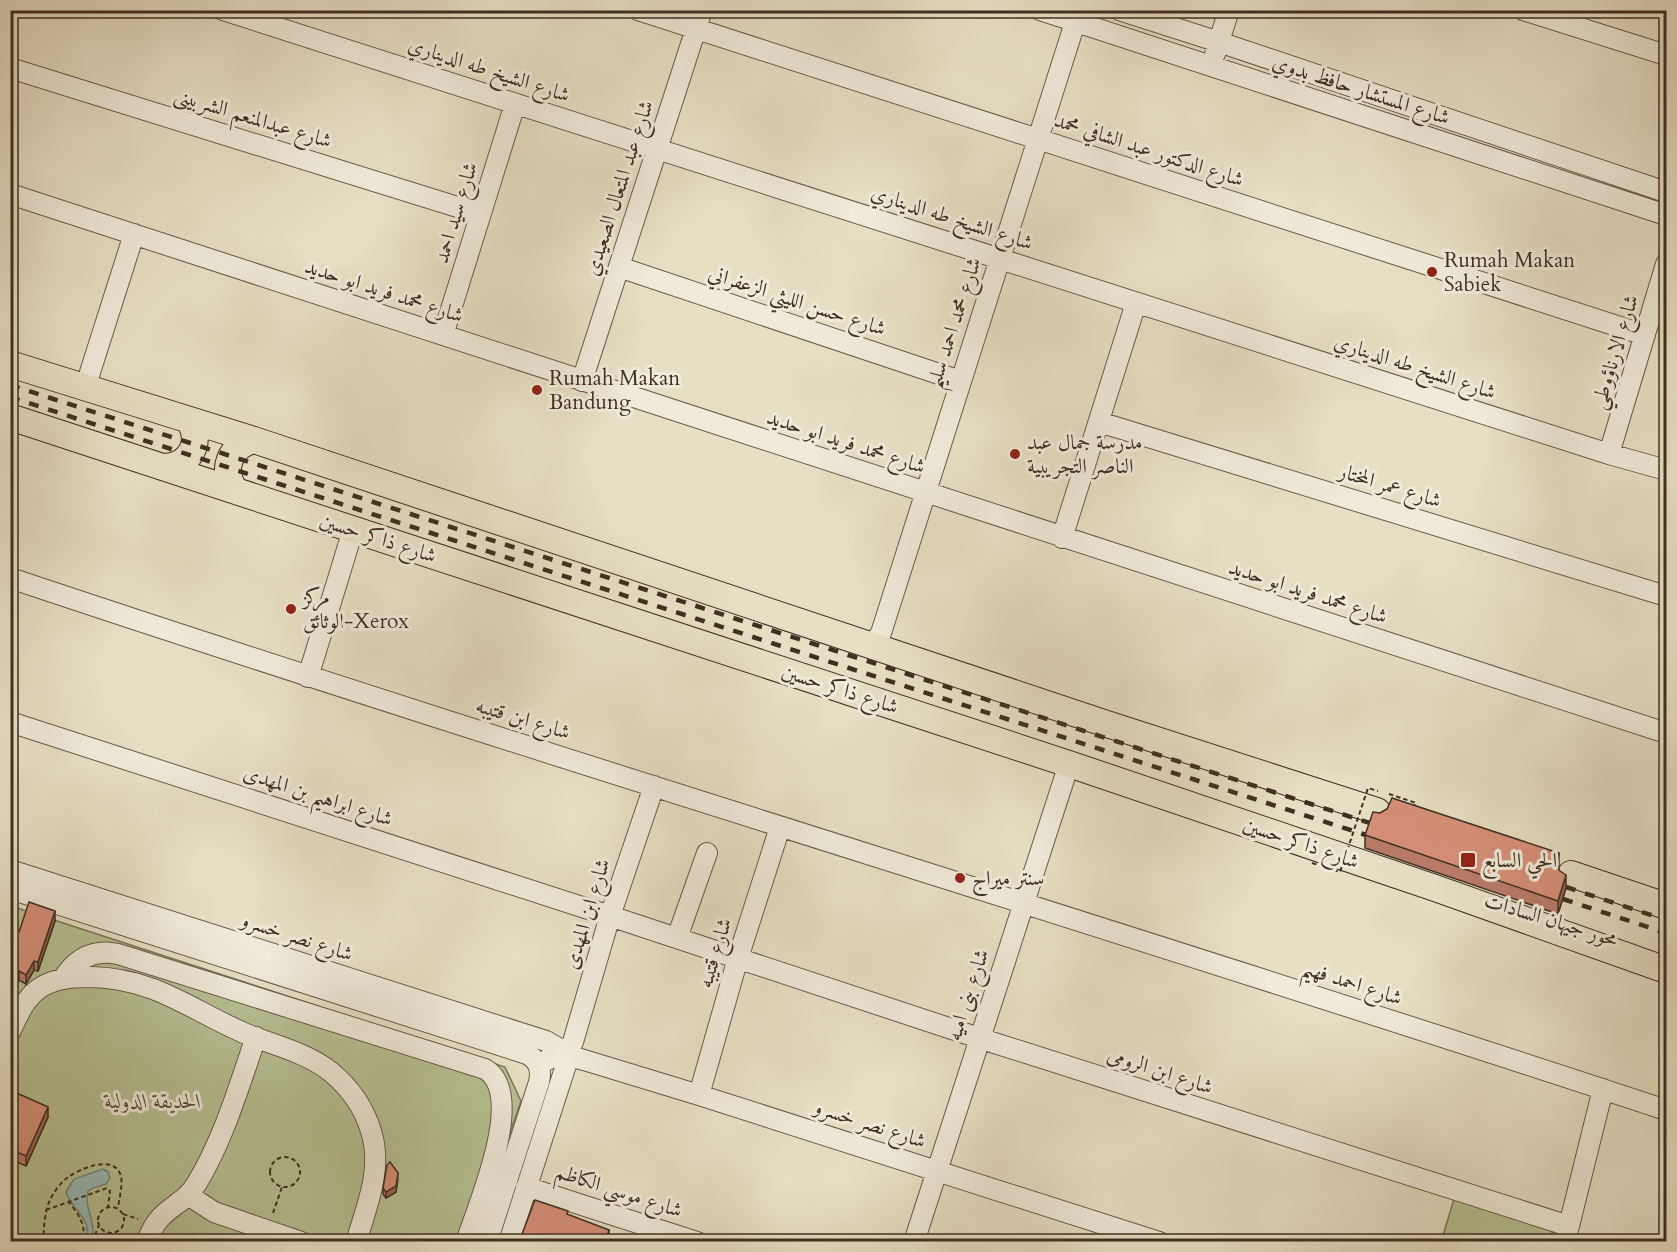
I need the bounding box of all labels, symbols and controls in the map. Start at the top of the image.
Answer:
street label: شارع الشيخ طه الديناري [403,30,574,114]
street label: شارع المستشار حافظ بدوي [1268,48,1454,135]
street label: شارع عبدالمنعم الشربينى [169,80,335,161]
street label: شارع عبد المتعال الصعيدي [577,97,664,280]
street label: شارع الدكتور عبد الشافي محمد [1050,106,1247,197]
street label: شارع سيد احمد [427,159,488,268]
street label: شارع الشيخ طه الديناري [866,178,1037,262]
place label: Rumah Makan Sabiek [1444,246,1575,299]
street label: شارع محمد فريد ابو حديد [300,252,467,333]
street label: شارع محمد احمد سليم [919,254,995,394]
street label: شارع حسن الليثي الزعفراني [703,259,890,348]
marker: Rumah Makan Sabiek [1425,265,1439,279]
street label: شارع الارناؤوطي [1584,291,1651,414]
street label: شارع الشيخ طه الديناري [1329,327,1500,411]
place label: Rumah Makan Bandung [549,364,680,417]
marker: Rumah Makan Bandung [530,383,544,397]
street label: شارع محمد فريد ابو حديد [762,403,929,484]
place label: مدرسة جمال عبد الناصر التجريبية [1027,428,1142,481]
marker: مدرسة جمال عبد الناصر التجريبية [1008,447,1022,461]
street label: شارع عمر المختار [1332,456,1445,518]
street label: شارع ذاكر حسين [315,505,440,573]
street label: شارع محمد فريد ابو حديد [1224,553,1391,634]
place label: مركز الوثائق-Xerox [301,583,409,636]
marker: مركز الوثائق-Xerox [284,602,298,616]
street label: شارع ذاكر حسين [777,656,902,724]
street label: شارع ابن قتيبه [471,691,574,750]
street label: شارع ابراهيم بن المهدى [238,758,396,840]
street label: شارع ذاكر حسين [1238,810,1363,879]
place label: الحي السابع [1482,846,1557,880]
marker: الحي السابع [1459,851,1477,869]
street label: شارع ابن المهدى [556,855,620,974]
place label: سنتر ميراج [972,864,1044,897]
marker: سنتر ميراج [953,871,967,885]
street label: محور جيهان السادات [1481,886,1622,954]
street label: شارع نصر خسرو [235,905,357,972]
street label: شارع قتيبه [691,915,742,992]
street label: شارع بنى اميه [940,945,999,1046]
street label: شارع احمد فهيم [1296,953,1406,1019]
street label: شارع ابن الرومى [1102,1040,1217,1105]
park label: الحديقة الدولية [103,1087,201,1116]
street label: شارع نصر خسرو [808,1092,930,1159]
street label: شارع موسي الكاظم [550,1157,686,1230]

